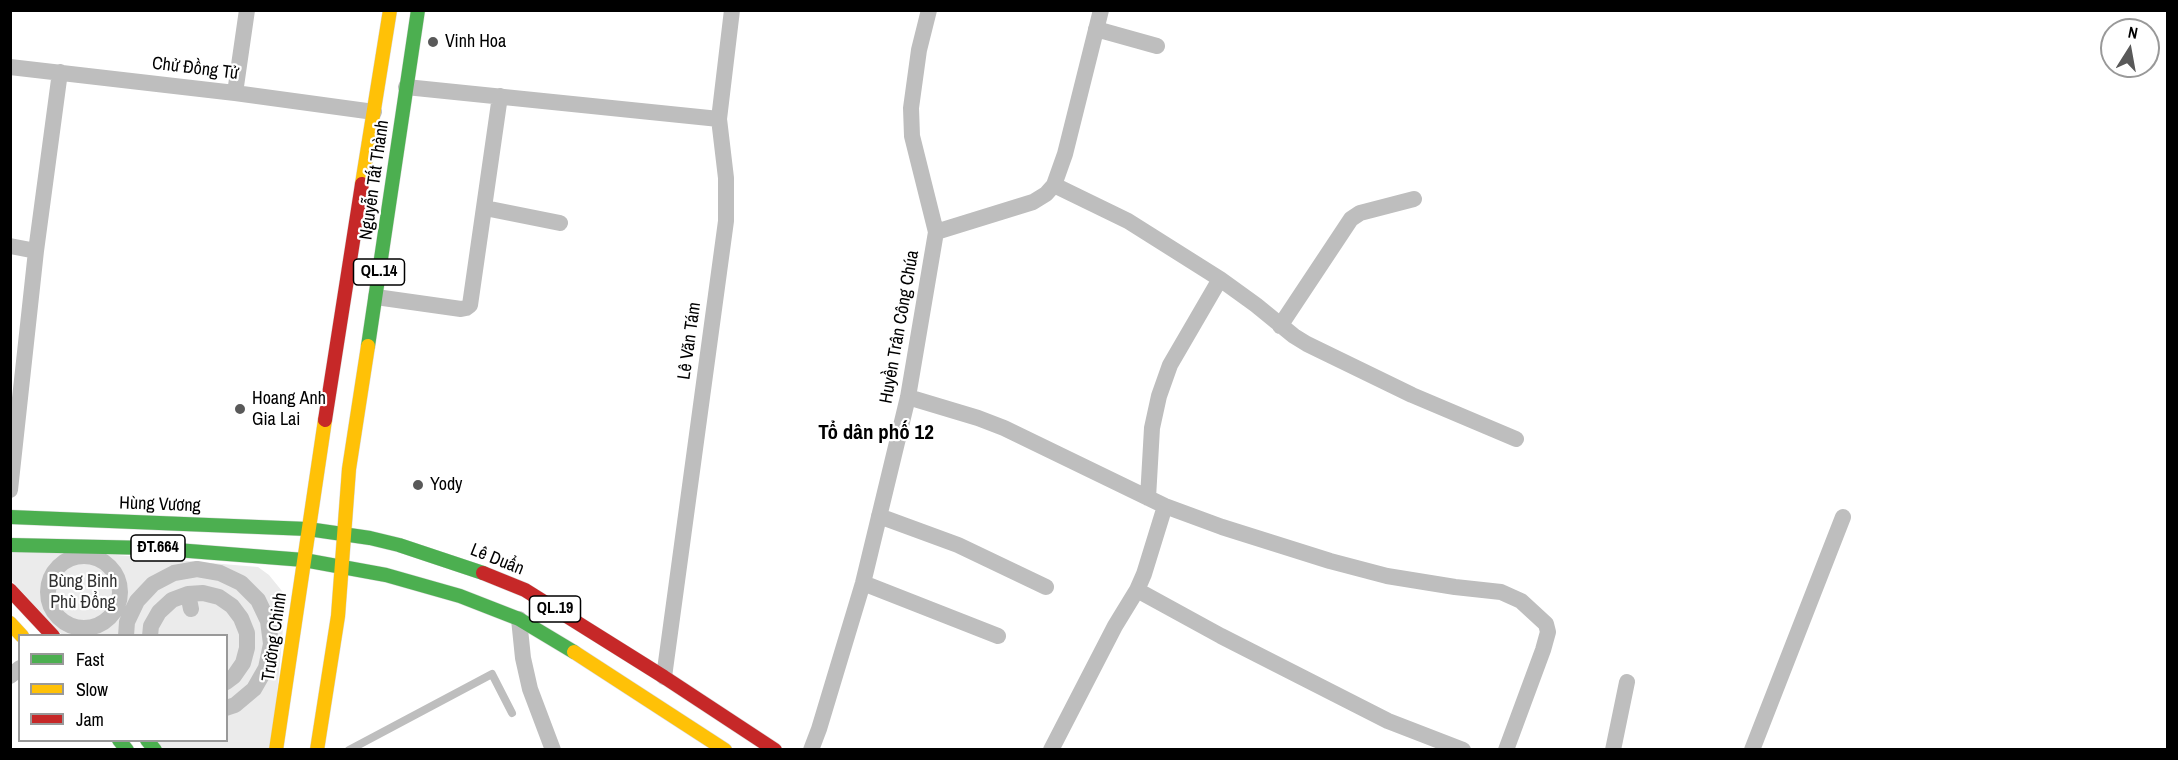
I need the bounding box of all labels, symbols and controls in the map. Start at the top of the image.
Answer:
north arrow [2100,18,2160,78]
text: N [2126,21,2140,44]
place label: Vinh Hoa [445,31,506,53]
marker: Vinh Hoa [426,35,440,49]
street label: Chử Đồng Tử [151,53,239,85]
street label: Nguyễn Tất Thành [356,119,394,241]
street label: Huyền Trân Công Chúa [876,249,924,405]
road number: QL.14 [354,259,404,285]
street label: Lê Văn Tám [674,301,706,381]
place label: Hoang Anh Gia Lai [252,388,326,430]
marker: Hoang Anh Gia Lai [233,402,247,416]
district label: Tổ dân phố 12 [818,420,934,446]
place label: Yody [430,474,462,496]
marker: Yody [411,478,425,492]
street label: Hùng Vương [119,493,201,517]
road number: ĐT.664 [131,535,185,561]
street label: Lê Duẩn [467,540,527,580]
park label: Bùng Binh Phù Đổng [49,571,117,614]
street label: Trường Chinh [258,591,292,683]
road number: QL.19 [530,596,580,622]
legend [18,634,228,742]
text: Fast [76,647,104,672]
text: Slow [76,677,108,702]
text: Jam [76,707,104,732]

